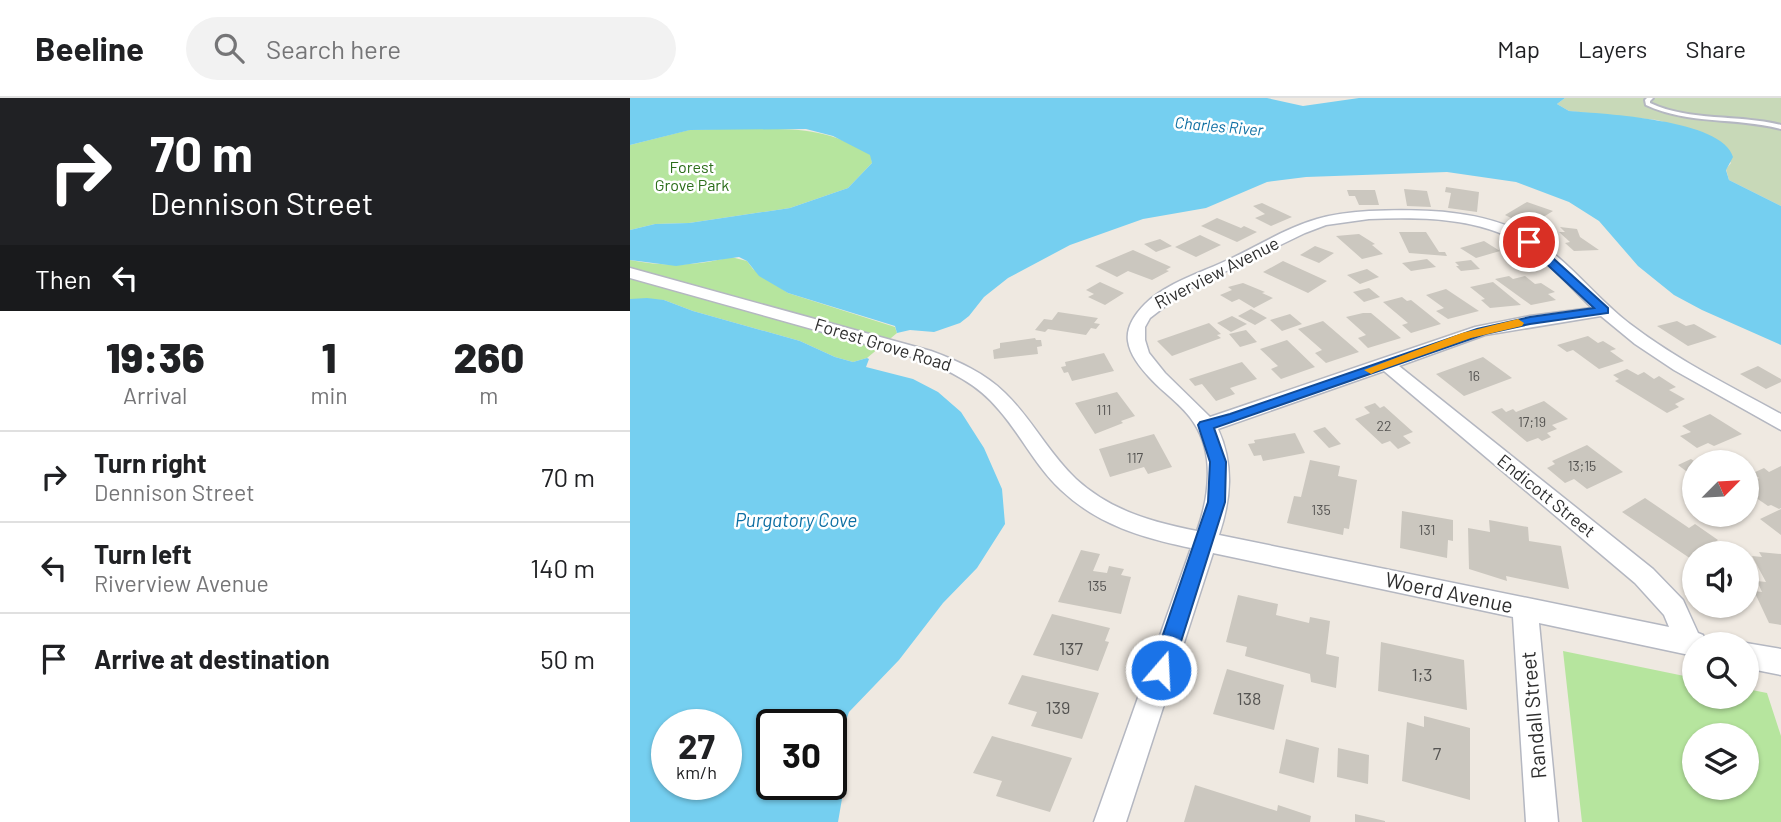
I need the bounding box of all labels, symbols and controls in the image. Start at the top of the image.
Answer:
search box [186,17,676,80]
text: Beeline [35,28,144,68]
icon: search [210,29,248,67]
text: Search here [266,33,401,64]
text: Map [1497,34,1540,63]
text: Layers [1578,34,1647,63]
text: Share [1685,34,1746,63]
water label: Charles River [1174,112,1265,139]
text: 70 m [150,123,253,182]
icon: right [35,126,126,217]
park label: Forest Grove Park [655,157,729,194]
text: Dennison Street [150,183,373,221]
pin [1499,212,1559,272]
icon: arrive [1510,223,1548,261]
street label: Riverview Avenue [1151,231,1282,313]
icon: left [106,259,144,297]
text: Then [35,263,92,294]
street label: Forest Grove Road [812,313,954,375]
text: 19:36 [106,331,205,381]
text: 1 [322,331,337,381]
text: 260 [453,331,524,381]
house number: 16 [1468,367,1480,384]
text: Arrival [123,381,187,409]
text: min [310,381,348,409]
text: m [479,381,498,409]
house number: 111 [1097,401,1111,418]
house number: 17;19 [1518,413,1546,430]
house number: 22 [1376,417,1392,434]
text: Turn right [94,447,207,478]
house number: 117 [1127,449,1144,466]
street label: Endicott Street [1493,449,1600,541]
north arrow [1682,450,1759,527]
map controls [1682,450,1759,800]
house number: 13;15 [1568,457,1596,474]
icon: right [35,458,73,496]
text: 70 m [541,461,595,492]
text: Dennison Street [94,478,255,506]
house number: 135 [1311,501,1331,518]
water label: Purgatory Cove [735,508,857,531]
house number: 131 [1419,521,1435,538]
text: Turn left [94,538,192,569]
button: sound [1682,541,1759,618]
icon: left [35,549,73,587]
text: 140 m [530,552,595,583]
street label: Woerd Avenue [1383,566,1515,617]
text: Riverview Avenue [94,569,269,597]
house number: 135 [1087,577,1107,594]
button: search [1682,632,1759,709]
position arrow [1124,633,1198,707]
house number: 137 [1059,637,1084,659]
icon: arrive [35,640,73,678]
text: Arrive at destination [94,643,330,674]
text: 50 m [540,643,595,674]
street label: Randall Street [1514,650,1551,780]
house number: 1;3 [1411,663,1433,685]
house number: 138 [1237,687,1261,709]
house number: 139 [1046,696,1070,718]
speed limit sign: 30 [756,709,847,800]
button: layers [1682,723,1759,800]
text: 27 [678,724,715,766]
house number: 7 [1433,742,1442,764]
text: km/h [676,761,717,783]

